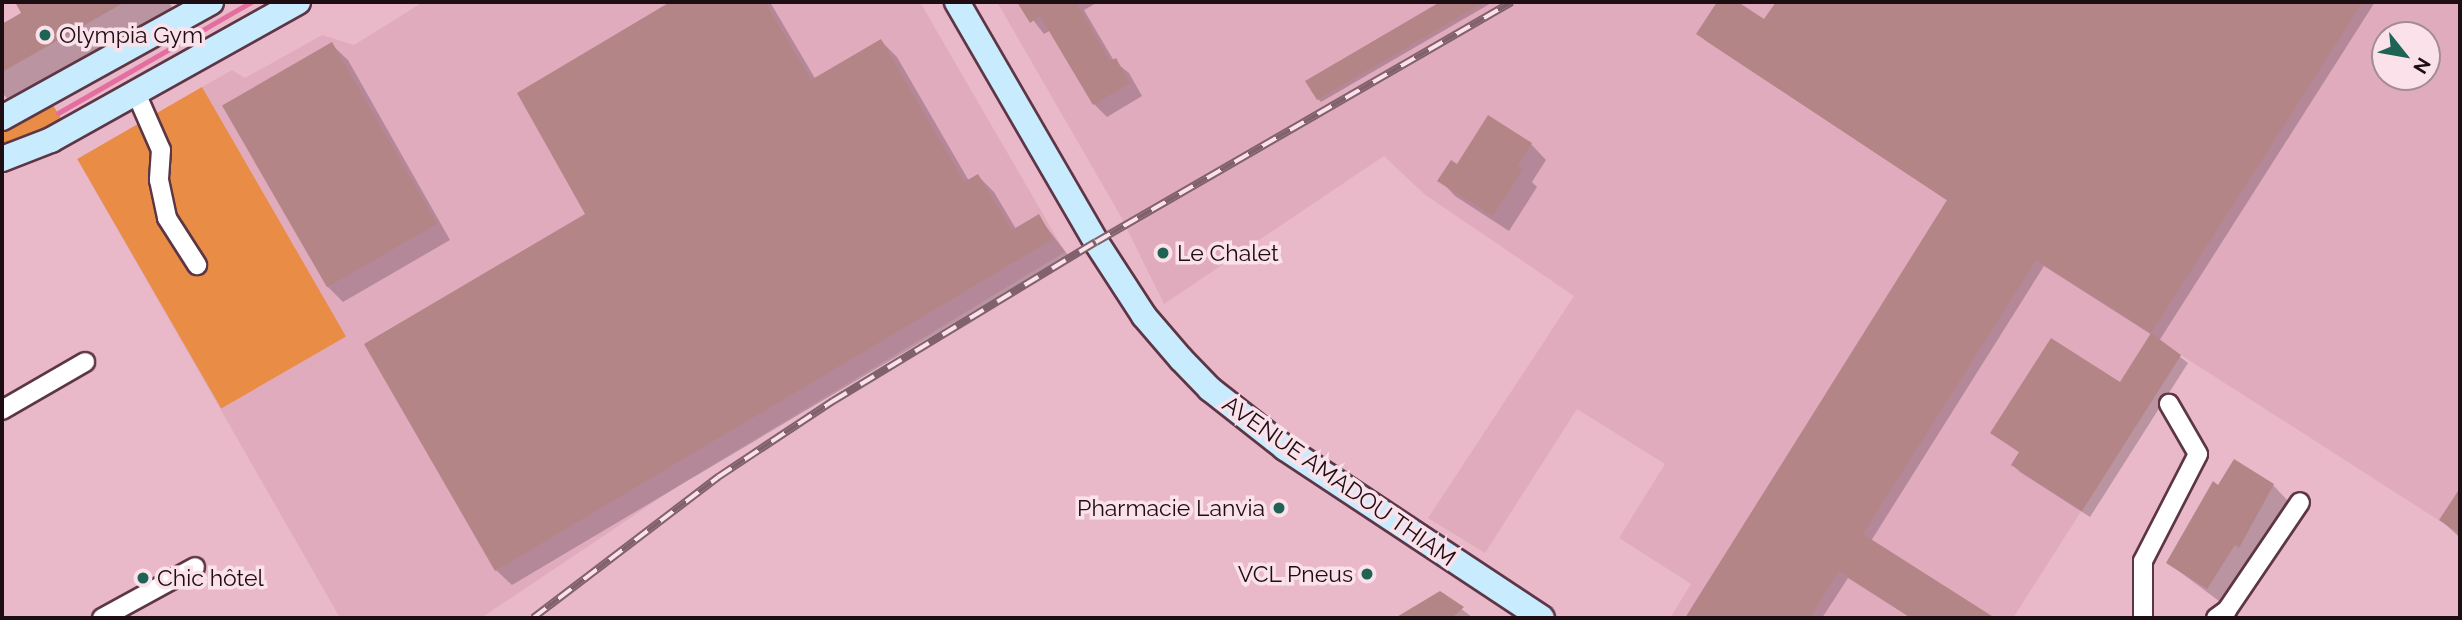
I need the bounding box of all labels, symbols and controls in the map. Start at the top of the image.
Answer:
place label: Olympia Gym [59,21,203,49]
north arrow [2371,21,2441,91]
marker: Olympia Gym [37,27,53,43]
text: N [2409,54,2435,78]
place label: Le Chalet [1177,239,1279,267]
marker: Le Chalet [1155,245,1171,261]
street label: AVENUE AMADOU THIAM [1217,390,1461,572]
place label: Pharmacie Lanvia [1077,494,1265,522]
marker: Pharmacie Lanvia [1271,500,1287,516]
place label: VCL Pneus [1237,560,1353,588]
place label: Chic hôtel [157,564,264,592]
marker: VCL Pneus [1359,566,1375,582]
marker: Chic hôtel [135,570,151,586]

